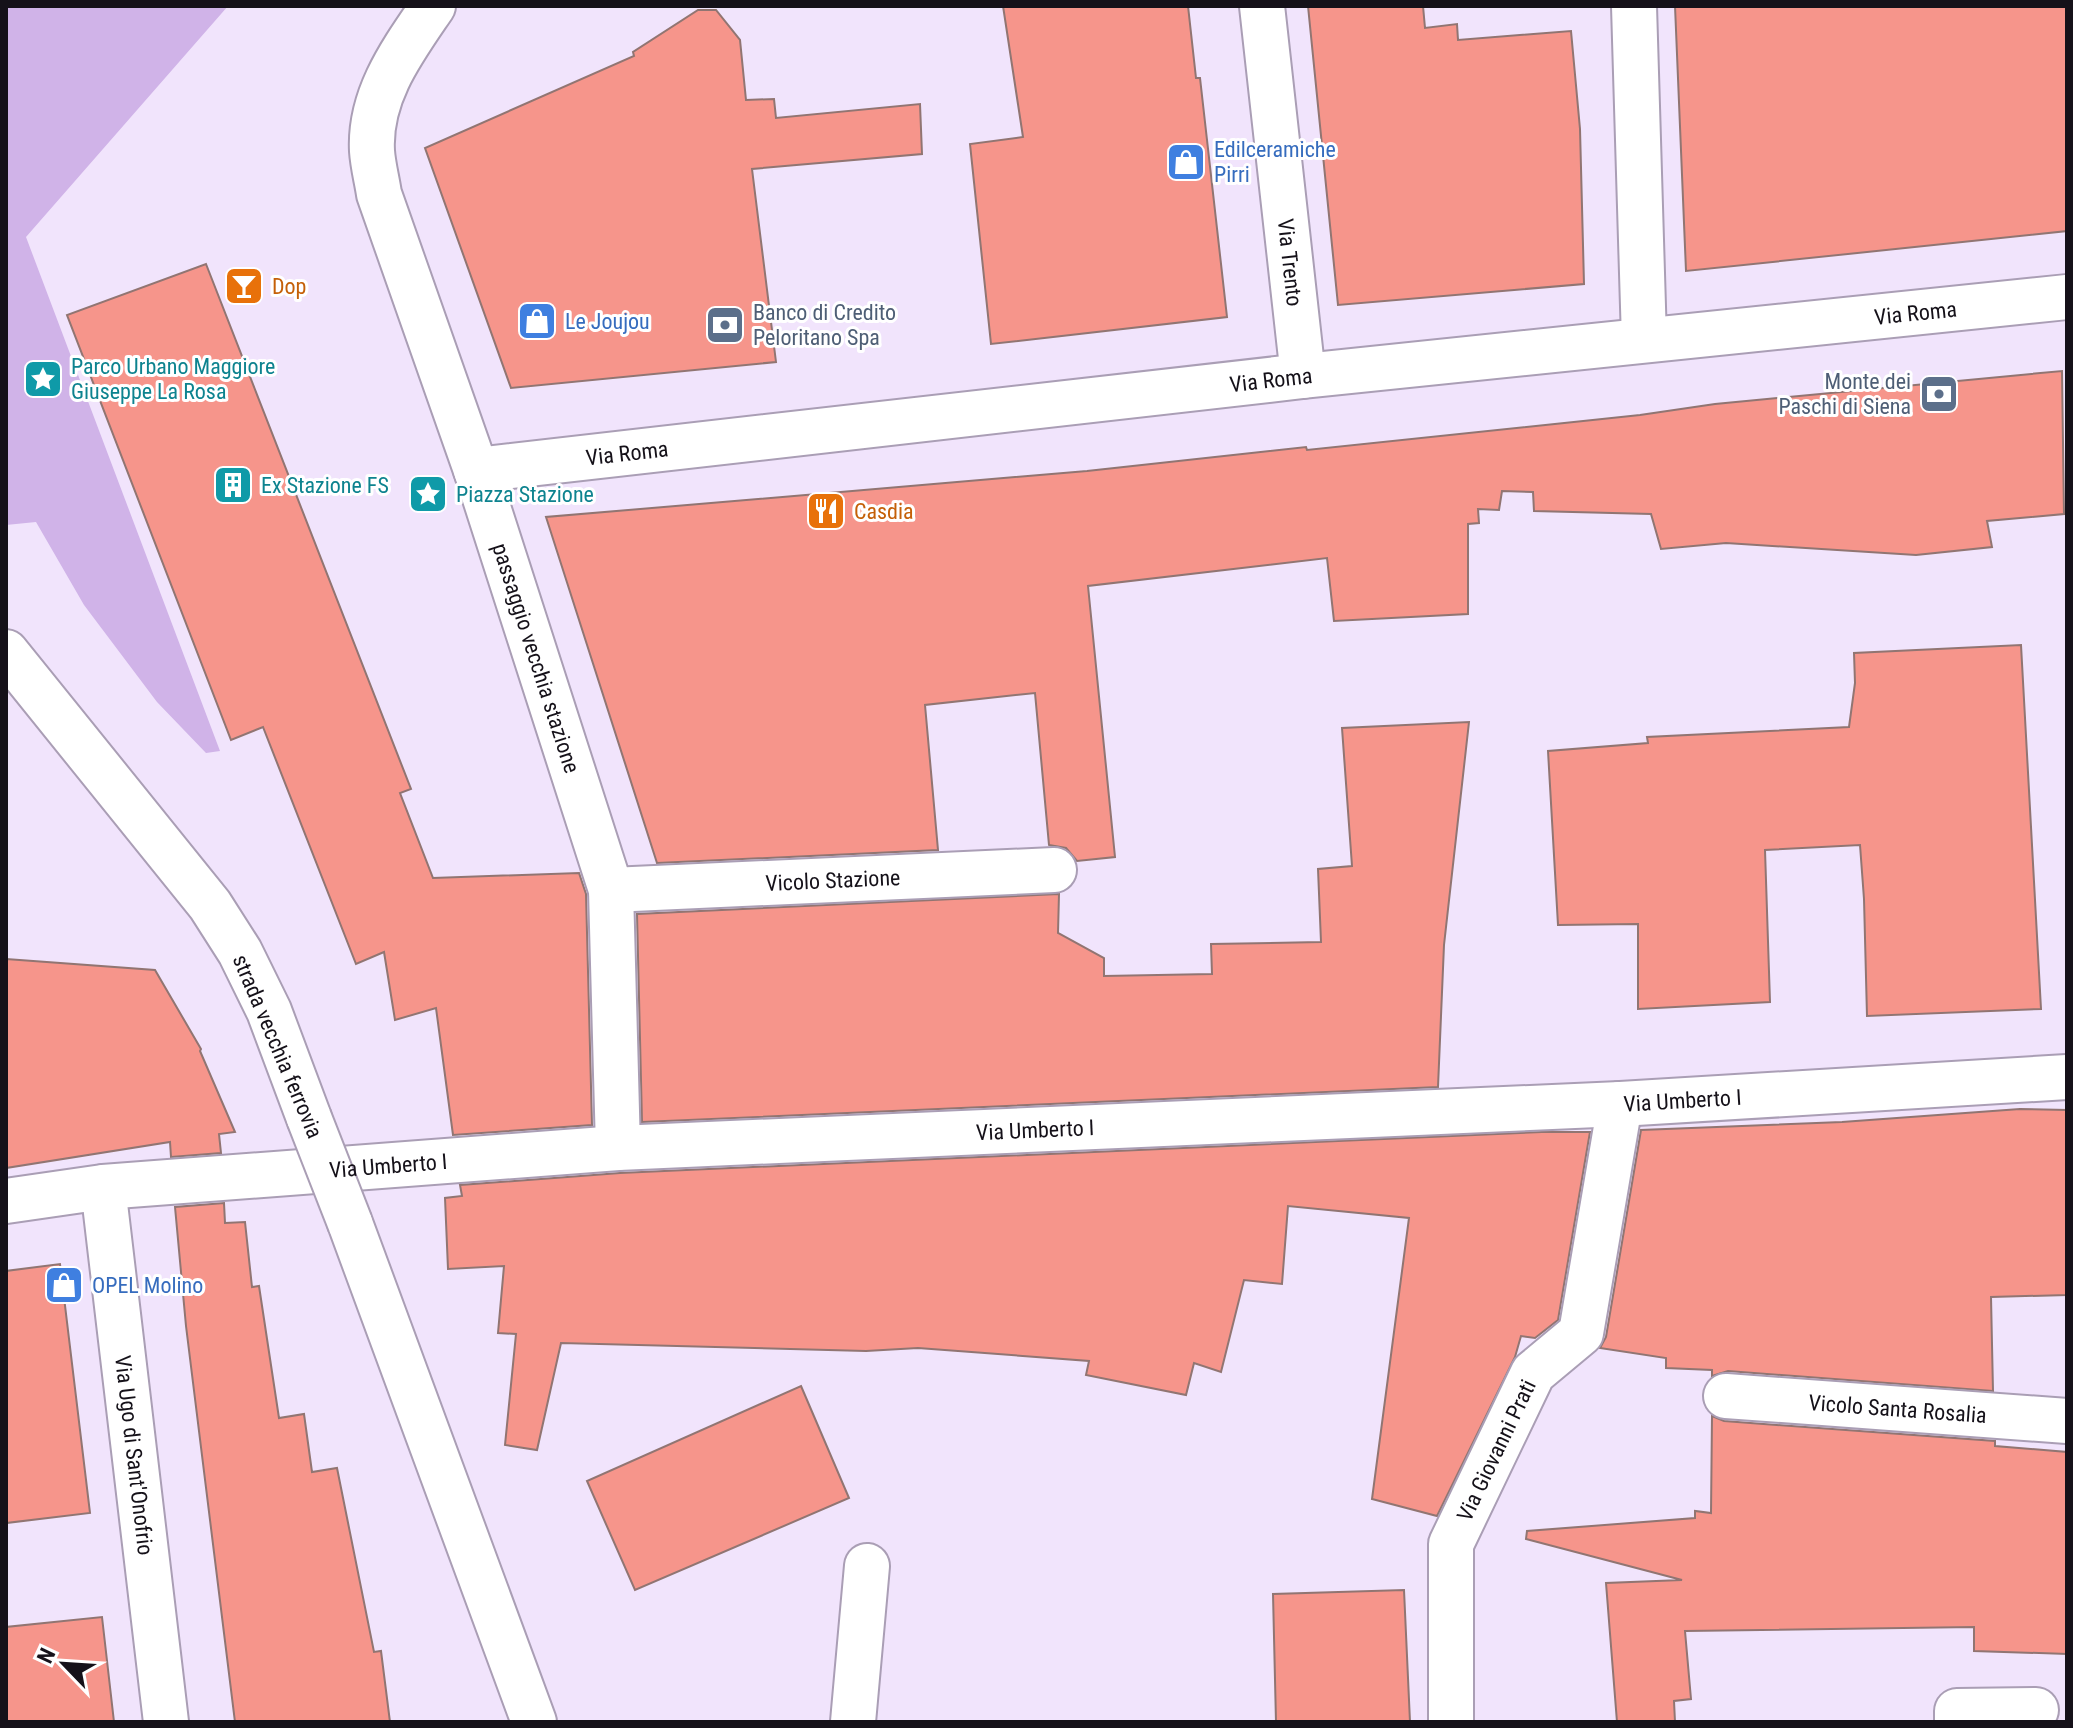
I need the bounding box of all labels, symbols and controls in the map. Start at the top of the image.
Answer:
place label: Edilceramiche Pirri [1214,137,1336,187]
shop icon: Edilceramiche Pirri [1165,141,1207,183]
street label: Via Trento [1273,217,1307,308]
bar icon: Dop [223,265,265,307]
place label: Dop [272,274,306,299]
street label: Via Roma [1873,296,1958,330]
shop icon: Le Joujou [516,300,558,342]
place label: Banco di Credito Peloritano Spa [753,300,896,350]
bank icon: Banco di Credito Peloritano Spa [704,304,746,346]
place label: Le Joujou [565,309,650,334]
place label: Parco Urbano Maggiore Giuseppe La Rosa [71,354,275,404]
place icon: Parco Urbano Maggiore Giuseppe La Rosa [22,358,64,400]
street label: Via Roma [1228,363,1313,397]
place label: Monte dei Paschi di Siena [1778,369,1911,419]
bank icon: Monte dei Paschi di Siena [1918,373,1960,415]
street label: Via Roma [584,436,670,470]
building icon: Ex Stazione FS [212,464,254,506]
place label: Ex Stazione FS [261,473,389,498]
place icon: Piazza Stazione [407,473,449,515]
place label: Piazza Stazione [456,482,594,507]
restaurant icon: Casdia [805,490,847,532]
place label: Casdia [854,499,914,524]
street label: passaggio vecchia stazione [487,540,585,776]
street label: Vicolo Stazione [765,865,901,896]
street label: strada vecchia ferrovia [228,951,328,1142]
street label: Via Umberto I [1623,1085,1742,1117]
street label: Via Umberto I [976,1115,1095,1145]
street label: Via Umberto I [328,1149,448,1183]
shop icon: OPEL Molino [43,1264,85,1306]
place label: OPEL Molino [92,1273,203,1298]
street label: Via Ugo di Sant'Onofrio [110,1354,158,1557]
street label: Via Giovanni Prati [1452,1376,1541,1525]
street label: Vicolo Santa Rosalia [1808,1390,1987,1428]
north arrow [24,1624,104,1704]
text: N [32,1644,61,1667]

